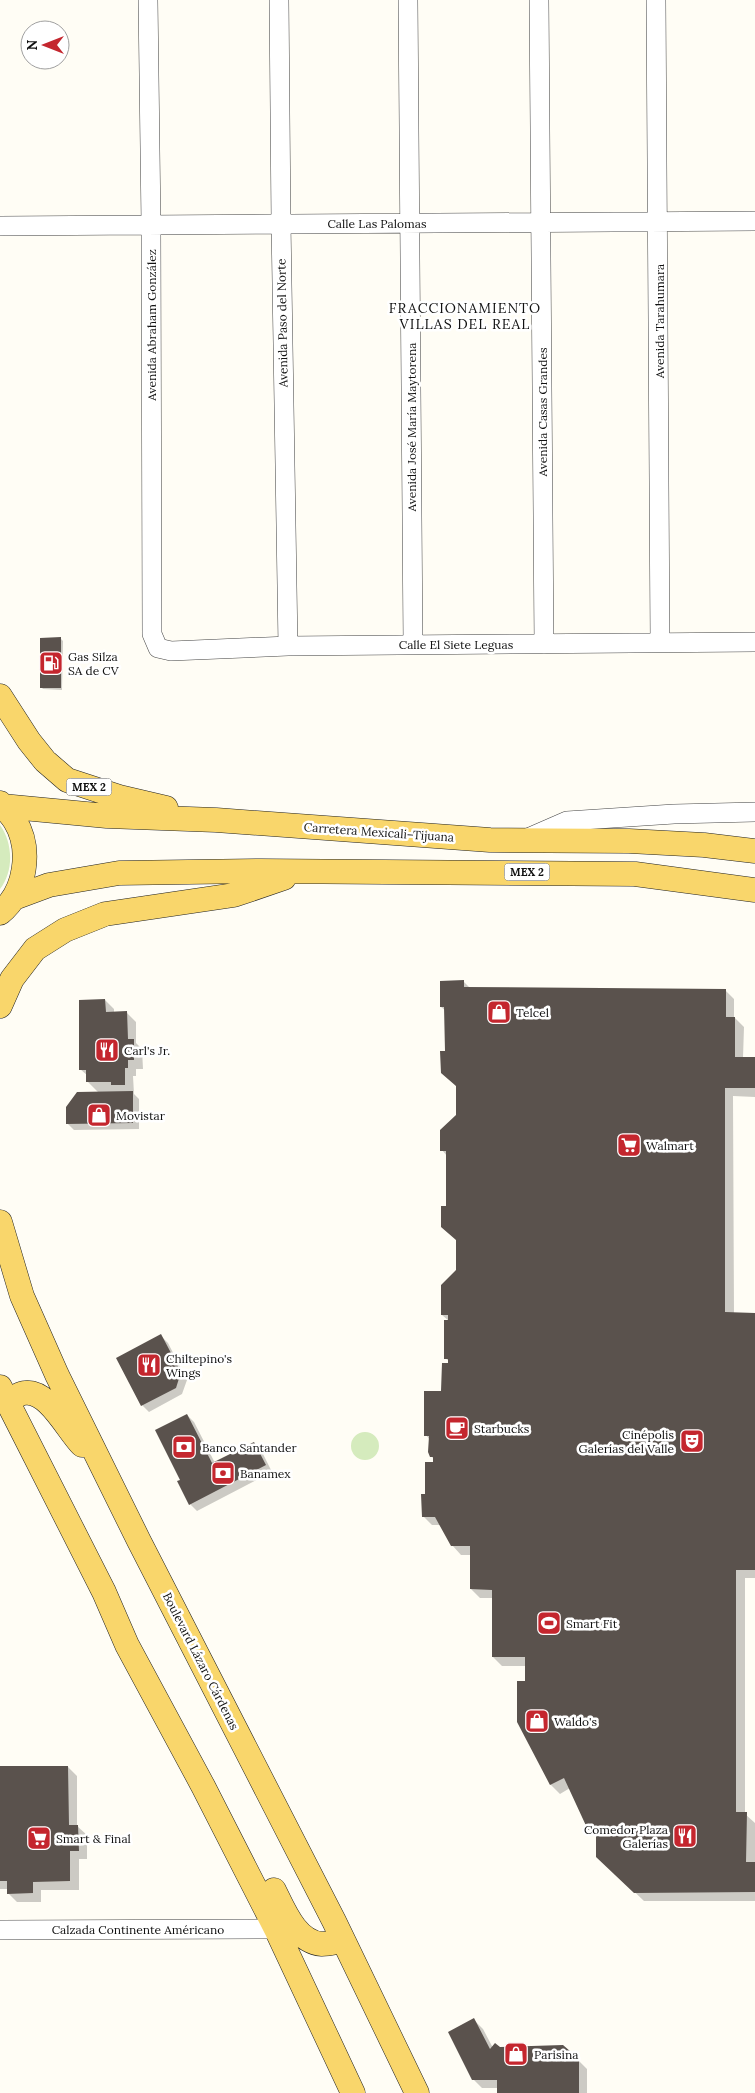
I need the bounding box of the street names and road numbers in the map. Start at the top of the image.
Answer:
street label: Calle Las Palomas [327,216,427,231]
street label: Avenida Abraham González [144,249,159,402]
street label: Avenida Paso del Norte [273,258,291,388]
street label: Avenida Tarahumara [652,264,667,379]
street label: Avenida José María Maytorena [404,343,419,512]
street label: Avenida Casas Grandes [535,347,550,477]
street label: Calle El Siete Leguas [399,637,514,652]
road number: MEX 2 [66,779,112,796]
street label: Carretera Mexicali–Tijuana [303,819,455,845]
road number: MEX 2 [504,864,550,880]
street label: Boulevard Lázaro Cárdenas [160,1590,242,1733]
street label: Calzada Continente Américano [52,1922,224,1937]

